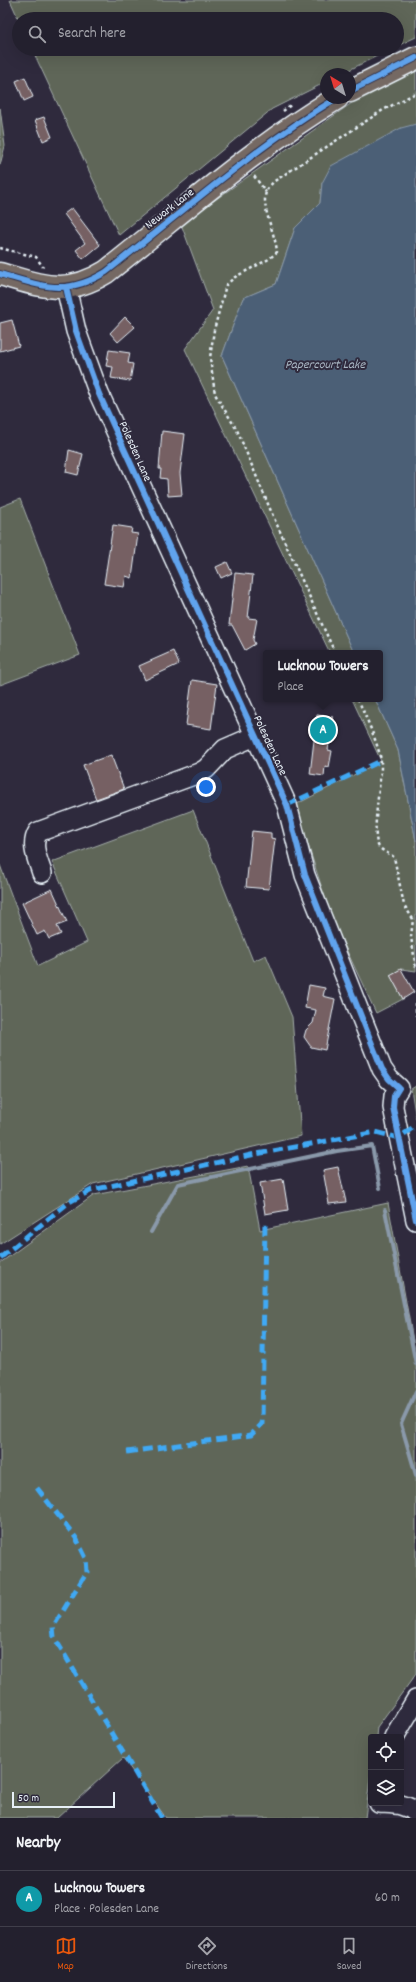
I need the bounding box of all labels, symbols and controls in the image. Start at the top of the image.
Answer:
search box [12,12,404,56]
icon: search [26,23,48,45]
text: Search here [58,23,126,45]
north arrow [320,68,356,104]
street label: Newark Lane [142,185,198,234]
water label: Papercourt Lake [285,356,366,375]
street label: Polesden Lane [114,419,156,485]
popup [263,650,383,702]
text: Lucknow Towers [278,656,368,678]
text: Place [278,678,304,697]
street label: Polesden Lane [248,713,291,778]
pin: A [310,715,336,745]
your location [196,777,216,797]
map controls [368,1734,404,1806]
button: locate [368,1734,404,1770]
button: layers [368,1770,404,1806]
scale bar [12,1790,115,1809]
text: 50 m [18,1791,39,1807]
text: Nearby [16,1832,60,1856]
text: Lucknow Towers [54,1878,145,1900]
text: A [25,1889,33,1908]
text: 60 m [375,1889,400,1908]
text: Place · Polesden Lane [54,1900,159,1919]
tab: Map [55,1935,77,1975]
tab: Directions [186,1935,228,1975]
tab: Saved [337,1935,361,1975]

